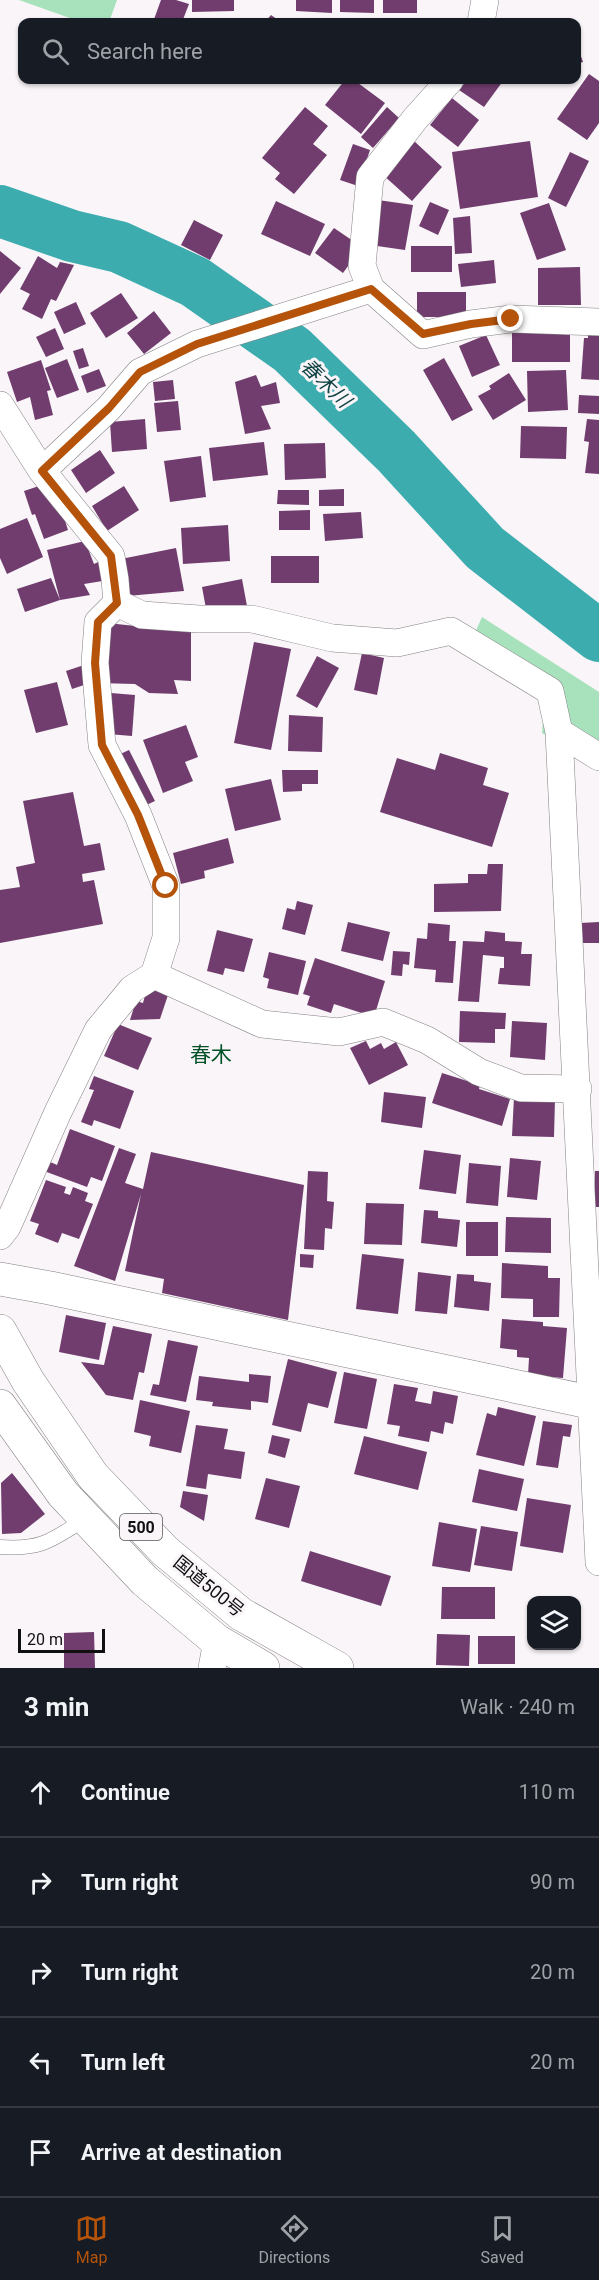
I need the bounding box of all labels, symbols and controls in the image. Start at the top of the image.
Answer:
search box [18,18,581,84]
icon: search [39,35,72,68]
text: Search here [87,39,203,64]
route end [497,305,523,331]
water label: 春木川 [296,354,357,414]
route start [152,872,178,898]
district label: 春木 [190,1043,232,1067]
road number: 500 [120,1514,162,1540]
street label: 国道500号 [170,1551,248,1621]
map controls [527,1596,581,1650]
button: layers [527,1596,581,1650]
scale bar [18,1626,105,1654]
text: 20 m [27,1630,63,1649]
text: 3 min [24,1692,89,1722]
text: Walk · 240 m [460,1695,575,1719]
icon: ahead [24,1776,57,1809]
text: Continue [81,1780,170,1805]
text: 110 m [519,1780,575,1804]
icon: right [24,1866,57,1899]
text: Turn right [81,1870,178,1895]
text: 90 m [530,1870,575,1894]
icon: right [24,1956,57,1989]
text: Turn right [81,1960,178,1985]
text: 20 m [530,1960,575,1984]
icon: left [24,2046,57,2079]
text: Turn left [81,2050,165,2075]
text: 20 m [530,2050,575,2074]
icon: arrive [24,2136,57,2169]
text: Arrive at destination [81,2140,282,2165]
tab: Map [75,2212,108,2267]
tab: Directions [258,2212,330,2267]
tab: Saved [481,2212,524,2267]

